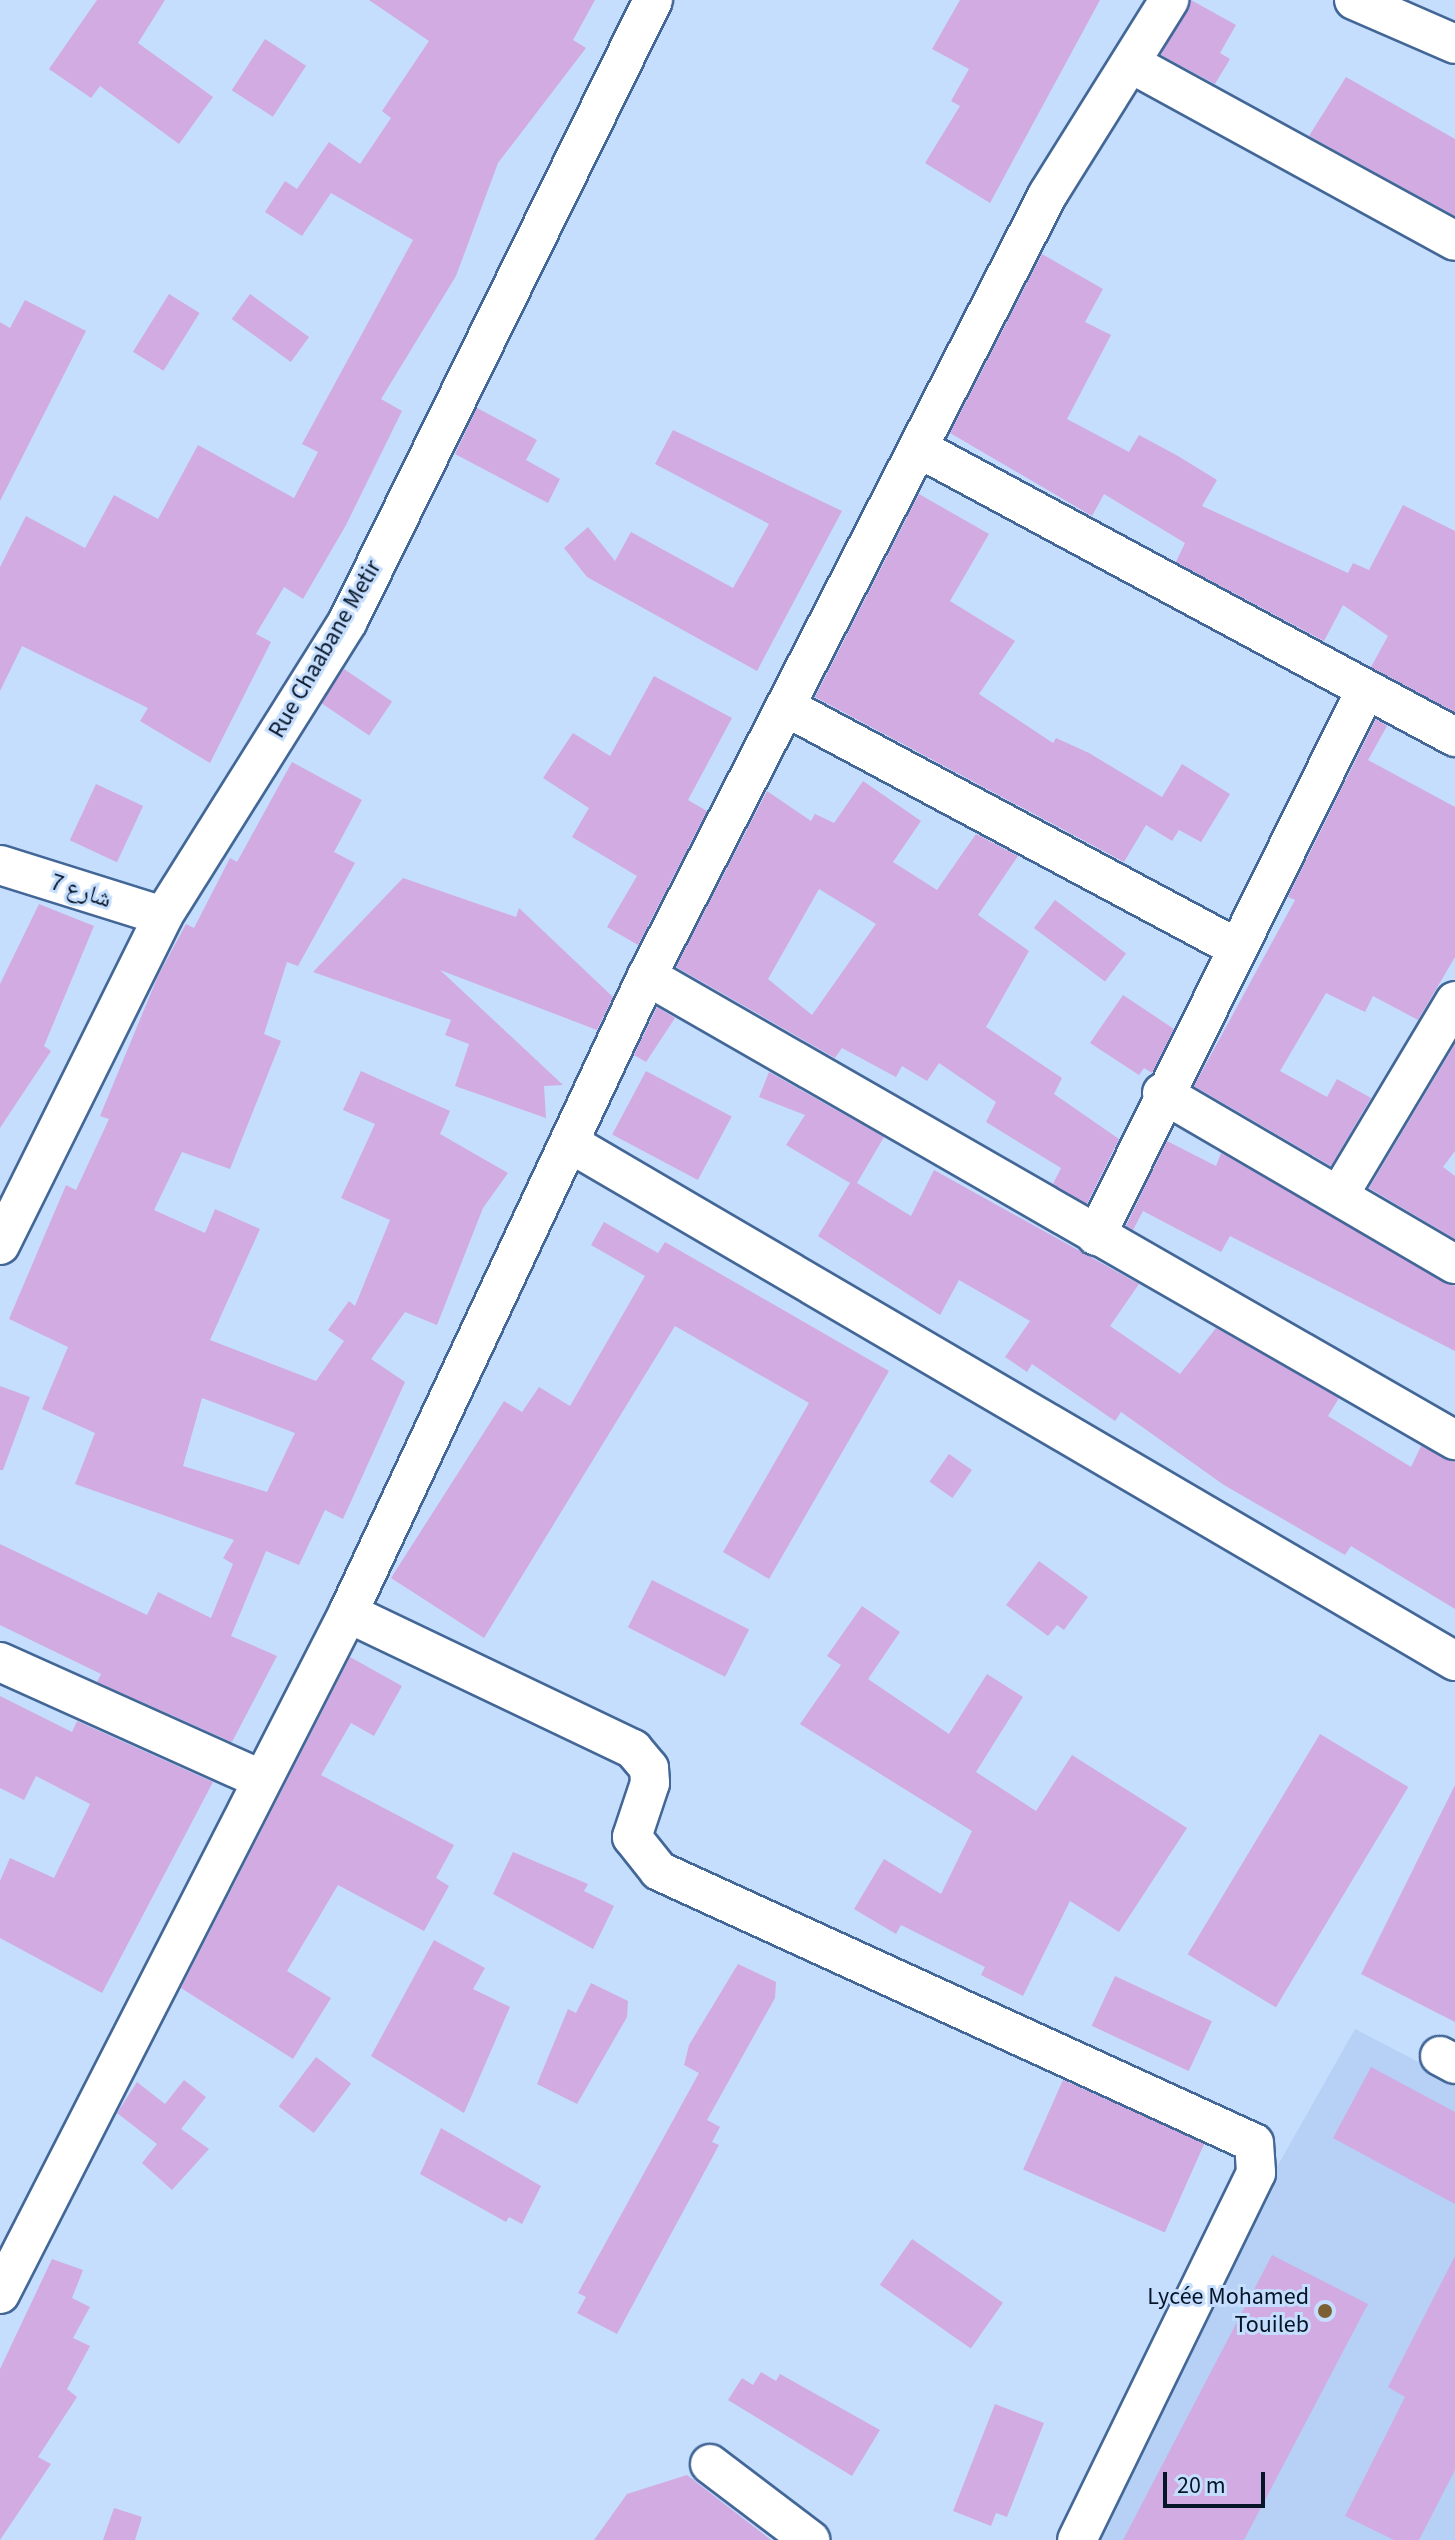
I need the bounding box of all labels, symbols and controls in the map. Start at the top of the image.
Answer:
street label: Rue Chaabane Metir [262,555,388,743]
street label: شارع 7 [47,868,115,914]
place label: Lycée Mohamed Touileb [1147,2283,1309,2339]
marker: Lycée Mohamed Touileb [1316,2302,1334,2320]
scale bar [1167,2456,1269,2506]
text: 20 m [1177,2468,1226,2503]

